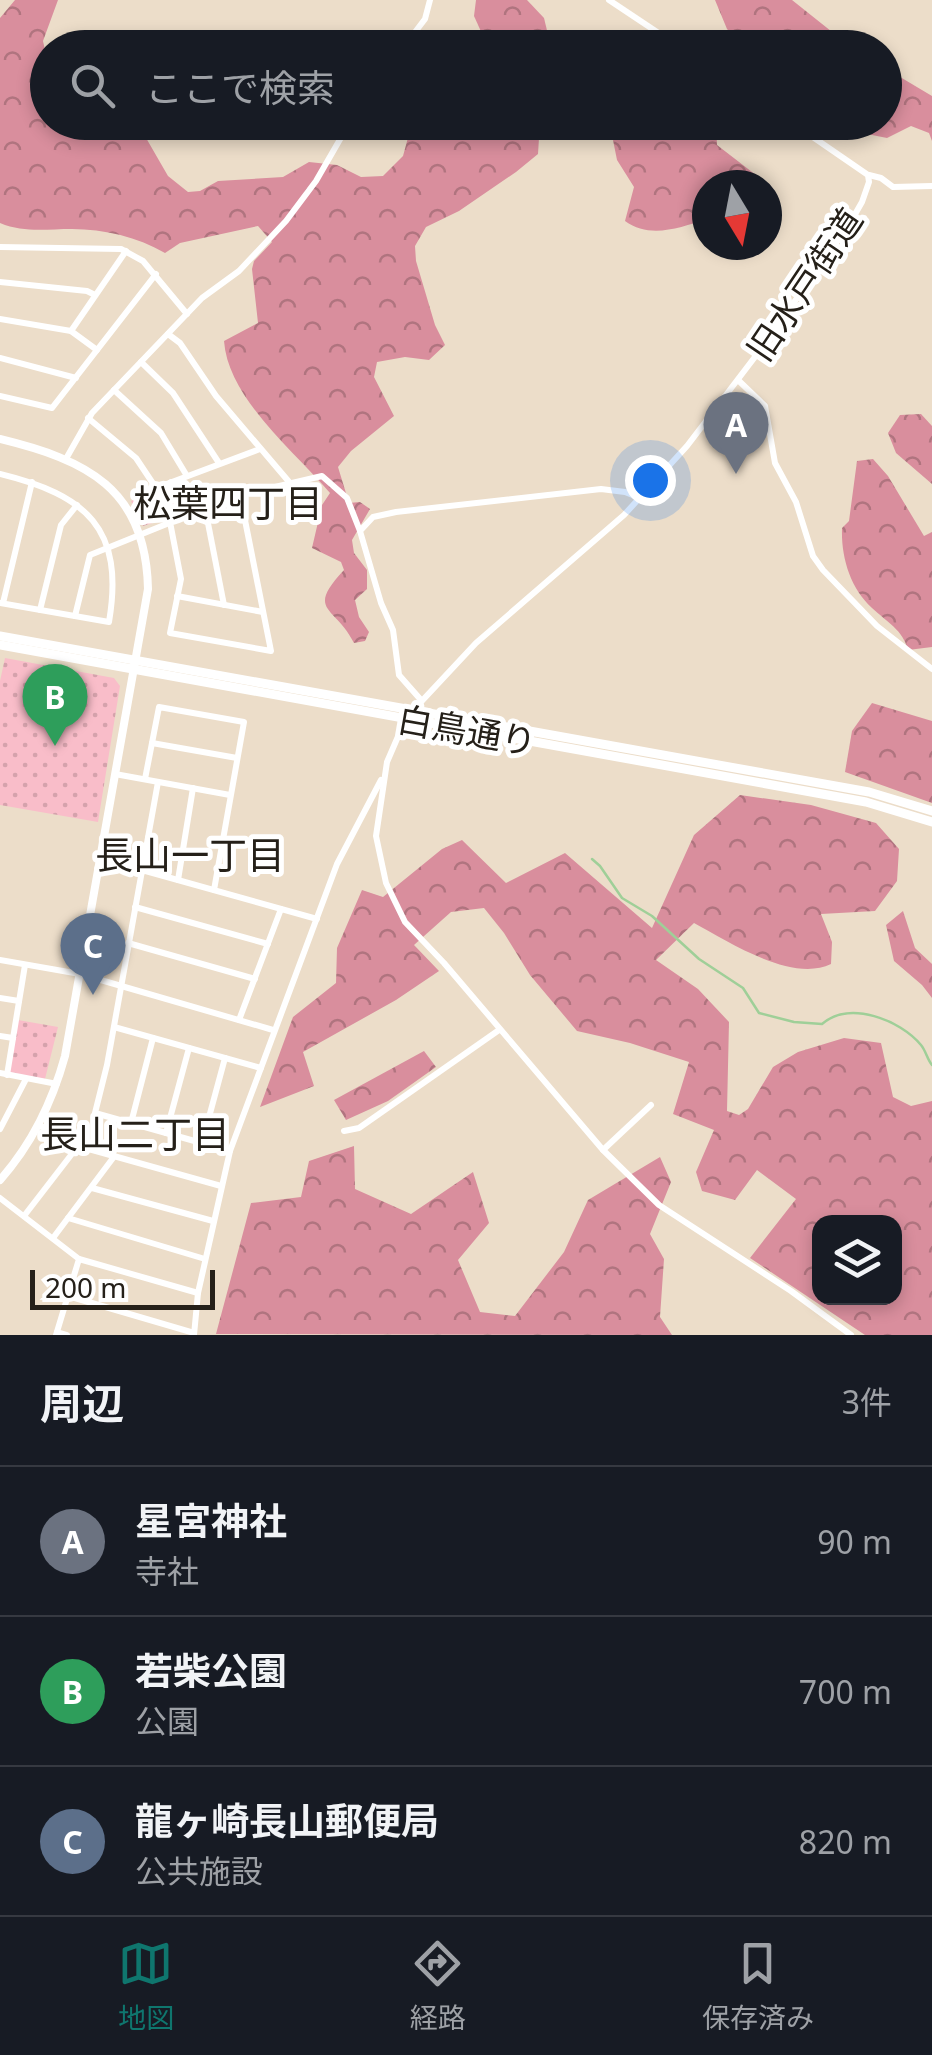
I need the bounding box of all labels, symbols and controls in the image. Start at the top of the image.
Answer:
search box [30,30,902,140]
icon: search [65,58,120,113]
text: ここで検索 [145,61,335,113]
north arrow [692,170,782,260]
street label: 旧水戸街道 [736,198,872,370]
pin: A [704,392,768,474]
your location [625,455,676,506]
district label: 松葉四丁目 [133,476,323,528]
pin: B [22,664,88,746]
street label: 白鳥通り [394,695,540,765]
district label: 長山一丁目 [95,828,285,880]
pin: C [61,912,126,995]
district label: 長山二丁目 [40,1107,230,1159]
map controls [812,1215,902,1305]
button: layers [812,1215,902,1305]
scale bar [30,1265,215,1310]
text: 200 m [45,1268,127,1306]
text: 周辺 [40,1374,124,1431]
text: 3件 [842,1380,892,1423]
text: 星宮神社 [135,1494,287,1546]
text: A [61,1520,84,1563]
text: 90 m [817,1520,892,1563]
text: 寺社 [135,1549,199,1592]
text: 若柴公園 [135,1644,287,1696]
text: B [62,1670,83,1713]
text: 700 m [799,1670,892,1713]
text: 公園 [135,1699,199,1742]
text: 龍ヶ崎長山郵便局 [135,1794,439,1846]
text: C [62,1820,83,1863]
text: 820 m [799,1820,892,1863]
text: 公共施設 [135,1849,263,1892]
tab: 地図 [118,1936,174,2036]
tab: 経路 [410,1936,466,2036]
tab: 保存済み [702,1936,814,2036]

